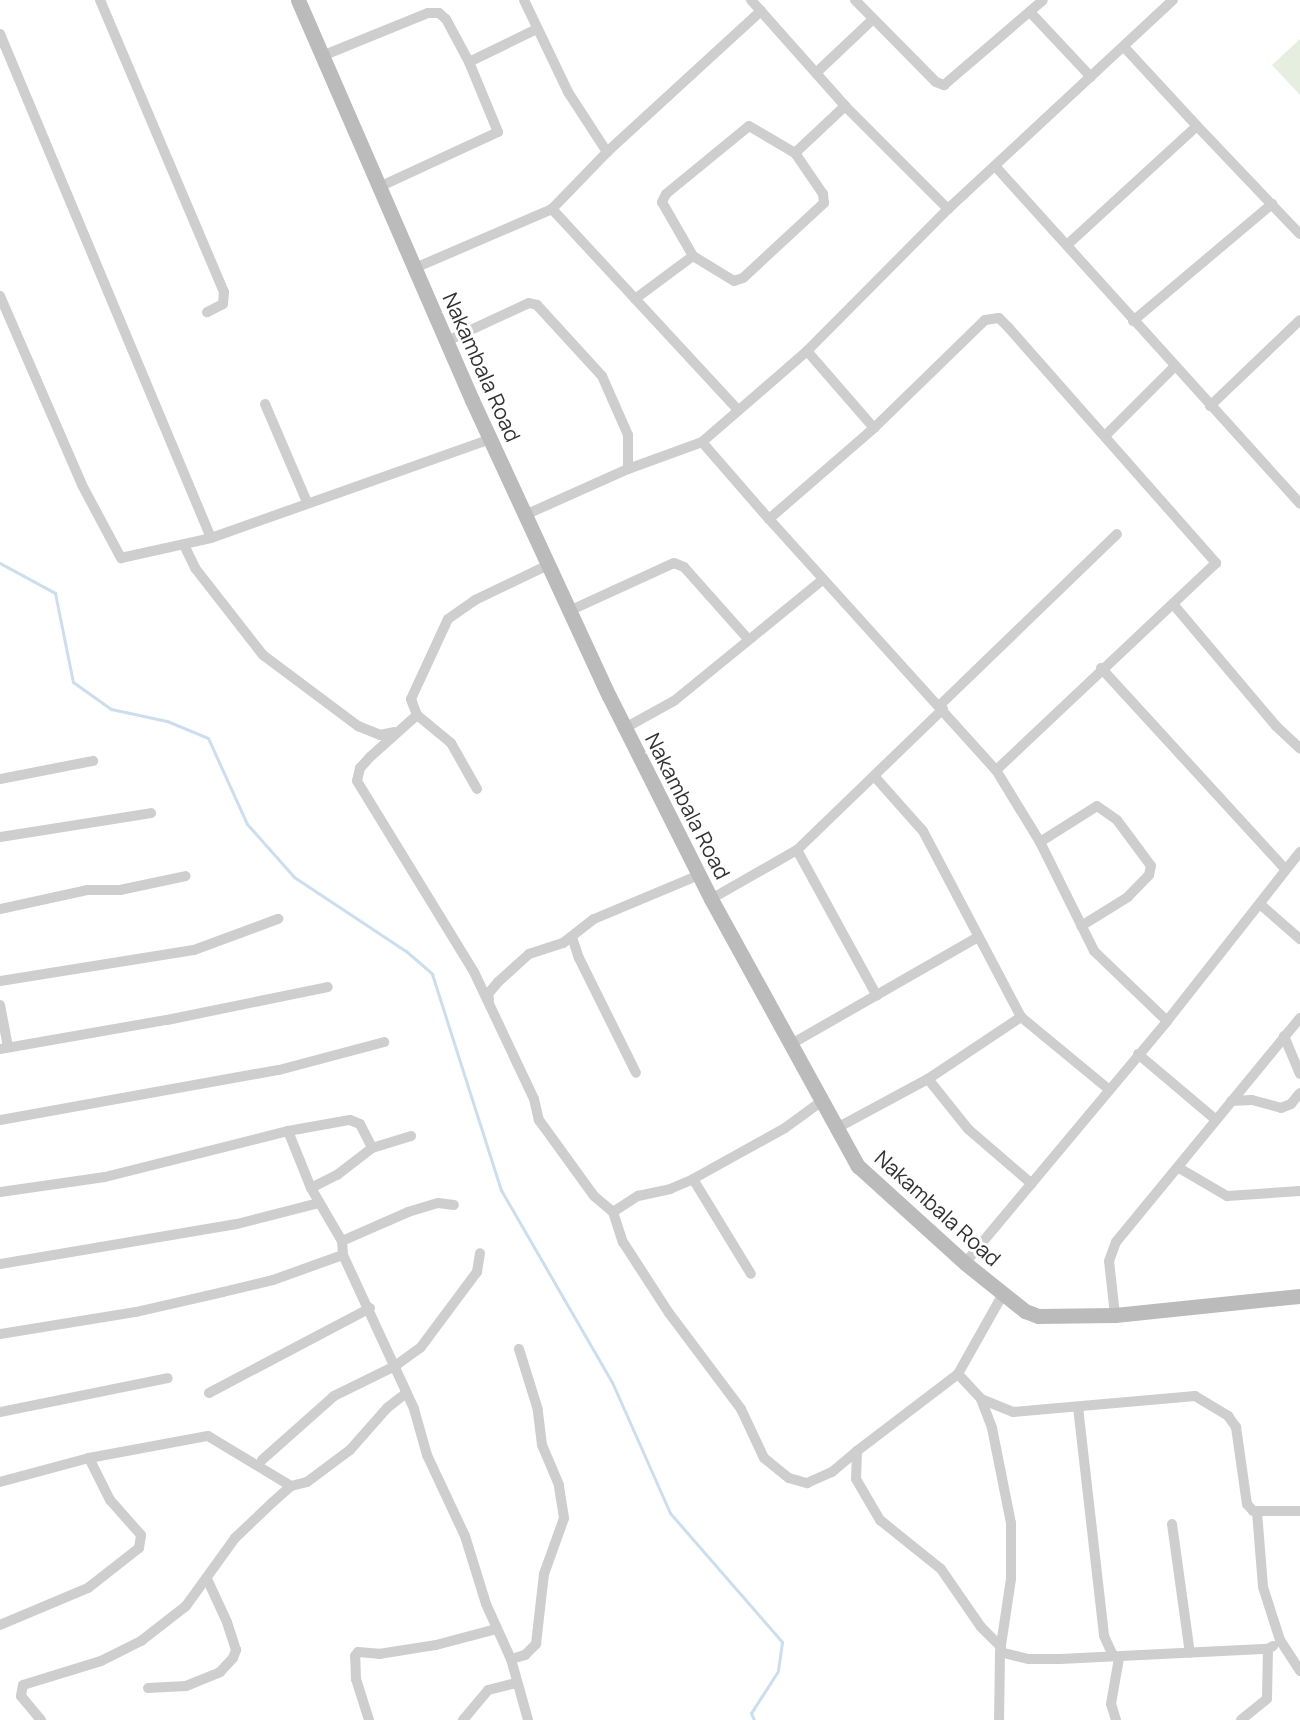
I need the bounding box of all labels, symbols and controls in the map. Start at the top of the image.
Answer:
street label: Nakambala Road [438,289,526,445]
street label: Nakambala Road [640,729,736,883]
street label: Nakambala Road [870,1145,1006,1271]

